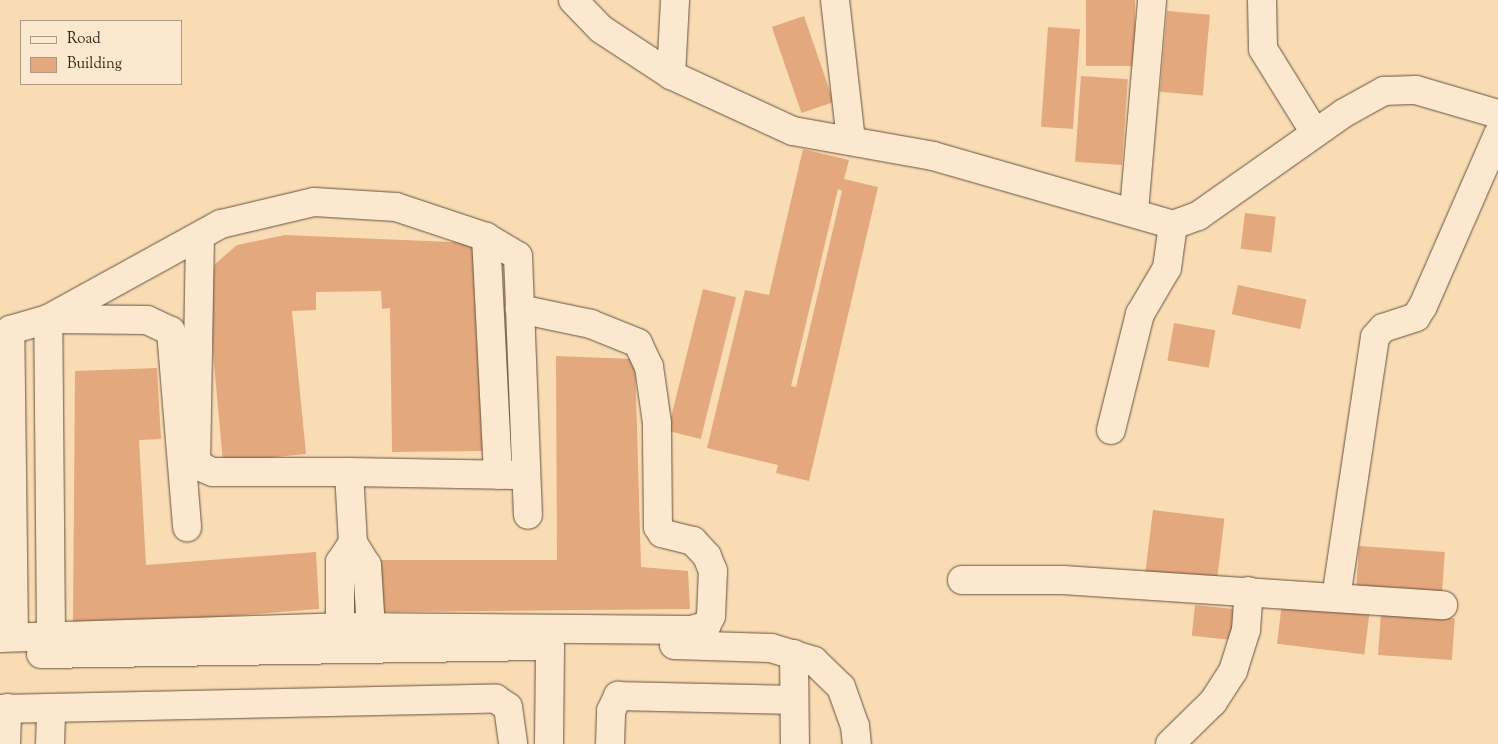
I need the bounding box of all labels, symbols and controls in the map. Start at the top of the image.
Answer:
legend [20,20,182,85]
text: Road [67,29,101,50]
text: Building [67,54,122,75]

